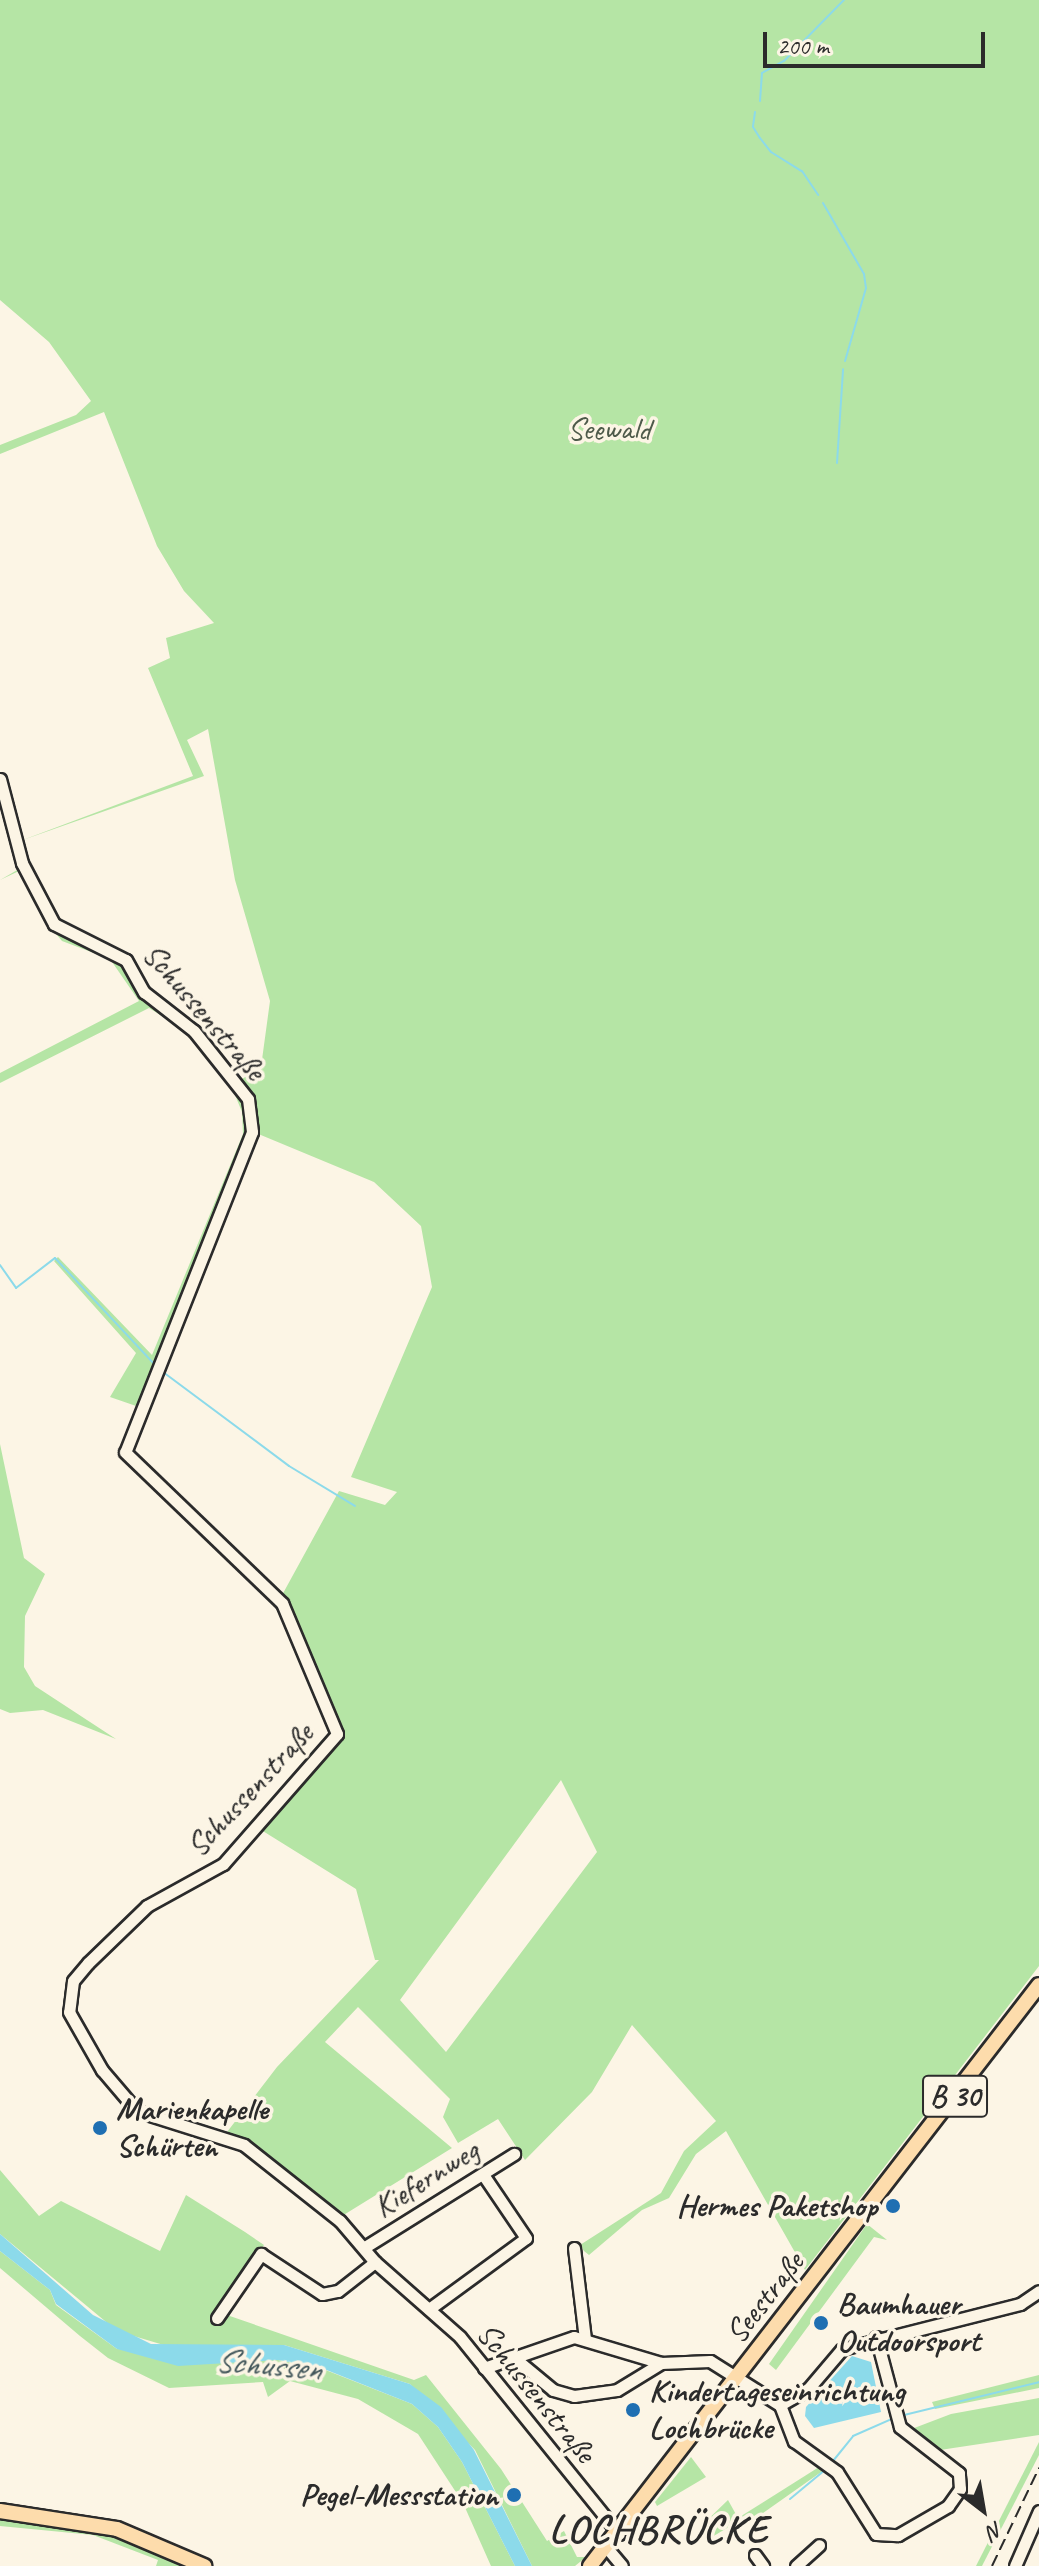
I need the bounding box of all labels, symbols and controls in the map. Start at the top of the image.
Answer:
scale bar [767,16,989,66]
text: 200 m [777,31,829,61]
park label: Seewald [567,410,651,448]
street label: Schussenstraße [134,936,274,1088]
street label: Schussenstraße [178,1715,322,1865]
road number: B 30 [921,2070,989,2122]
place label: Marienkapelle Schürten [116,2091,268,2166]
marker: Marienkapelle Schürten [91,2119,109,2137]
street label: Kiefernweg [366,2132,486,2226]
place label: Hermes Paketshop [676,2187,877,2225]
marker: Hermes Paketshop [884,2197,902,2215]
street label: Seestraße [718,2245,812,2351]
place label: Baumhauer Outdoorsport [837,2286,980,2361]
marker: Baumhauer Outdoorsport [812,2314,830,2332]
street label: Schussenstraße [468,2315,604,2471]
water label: Schussen [214,2339,322,2389]
place label: Kindertageseinrichtung Lochbrücke [649,2373,905,2448]
marker: Kindertageseinrichtung Lochbrücke [624,2401,642,2419]
north arrow [943,2470,1023,2550]
place label: Pegel-Messstation [300,2476,498,2514]
marker: Pegel-Messstation [505,2486,523,2504]
district label: LOCHBRÜCKE [549,2505,769,2553]
text: N [982,2515,1008,2546]

